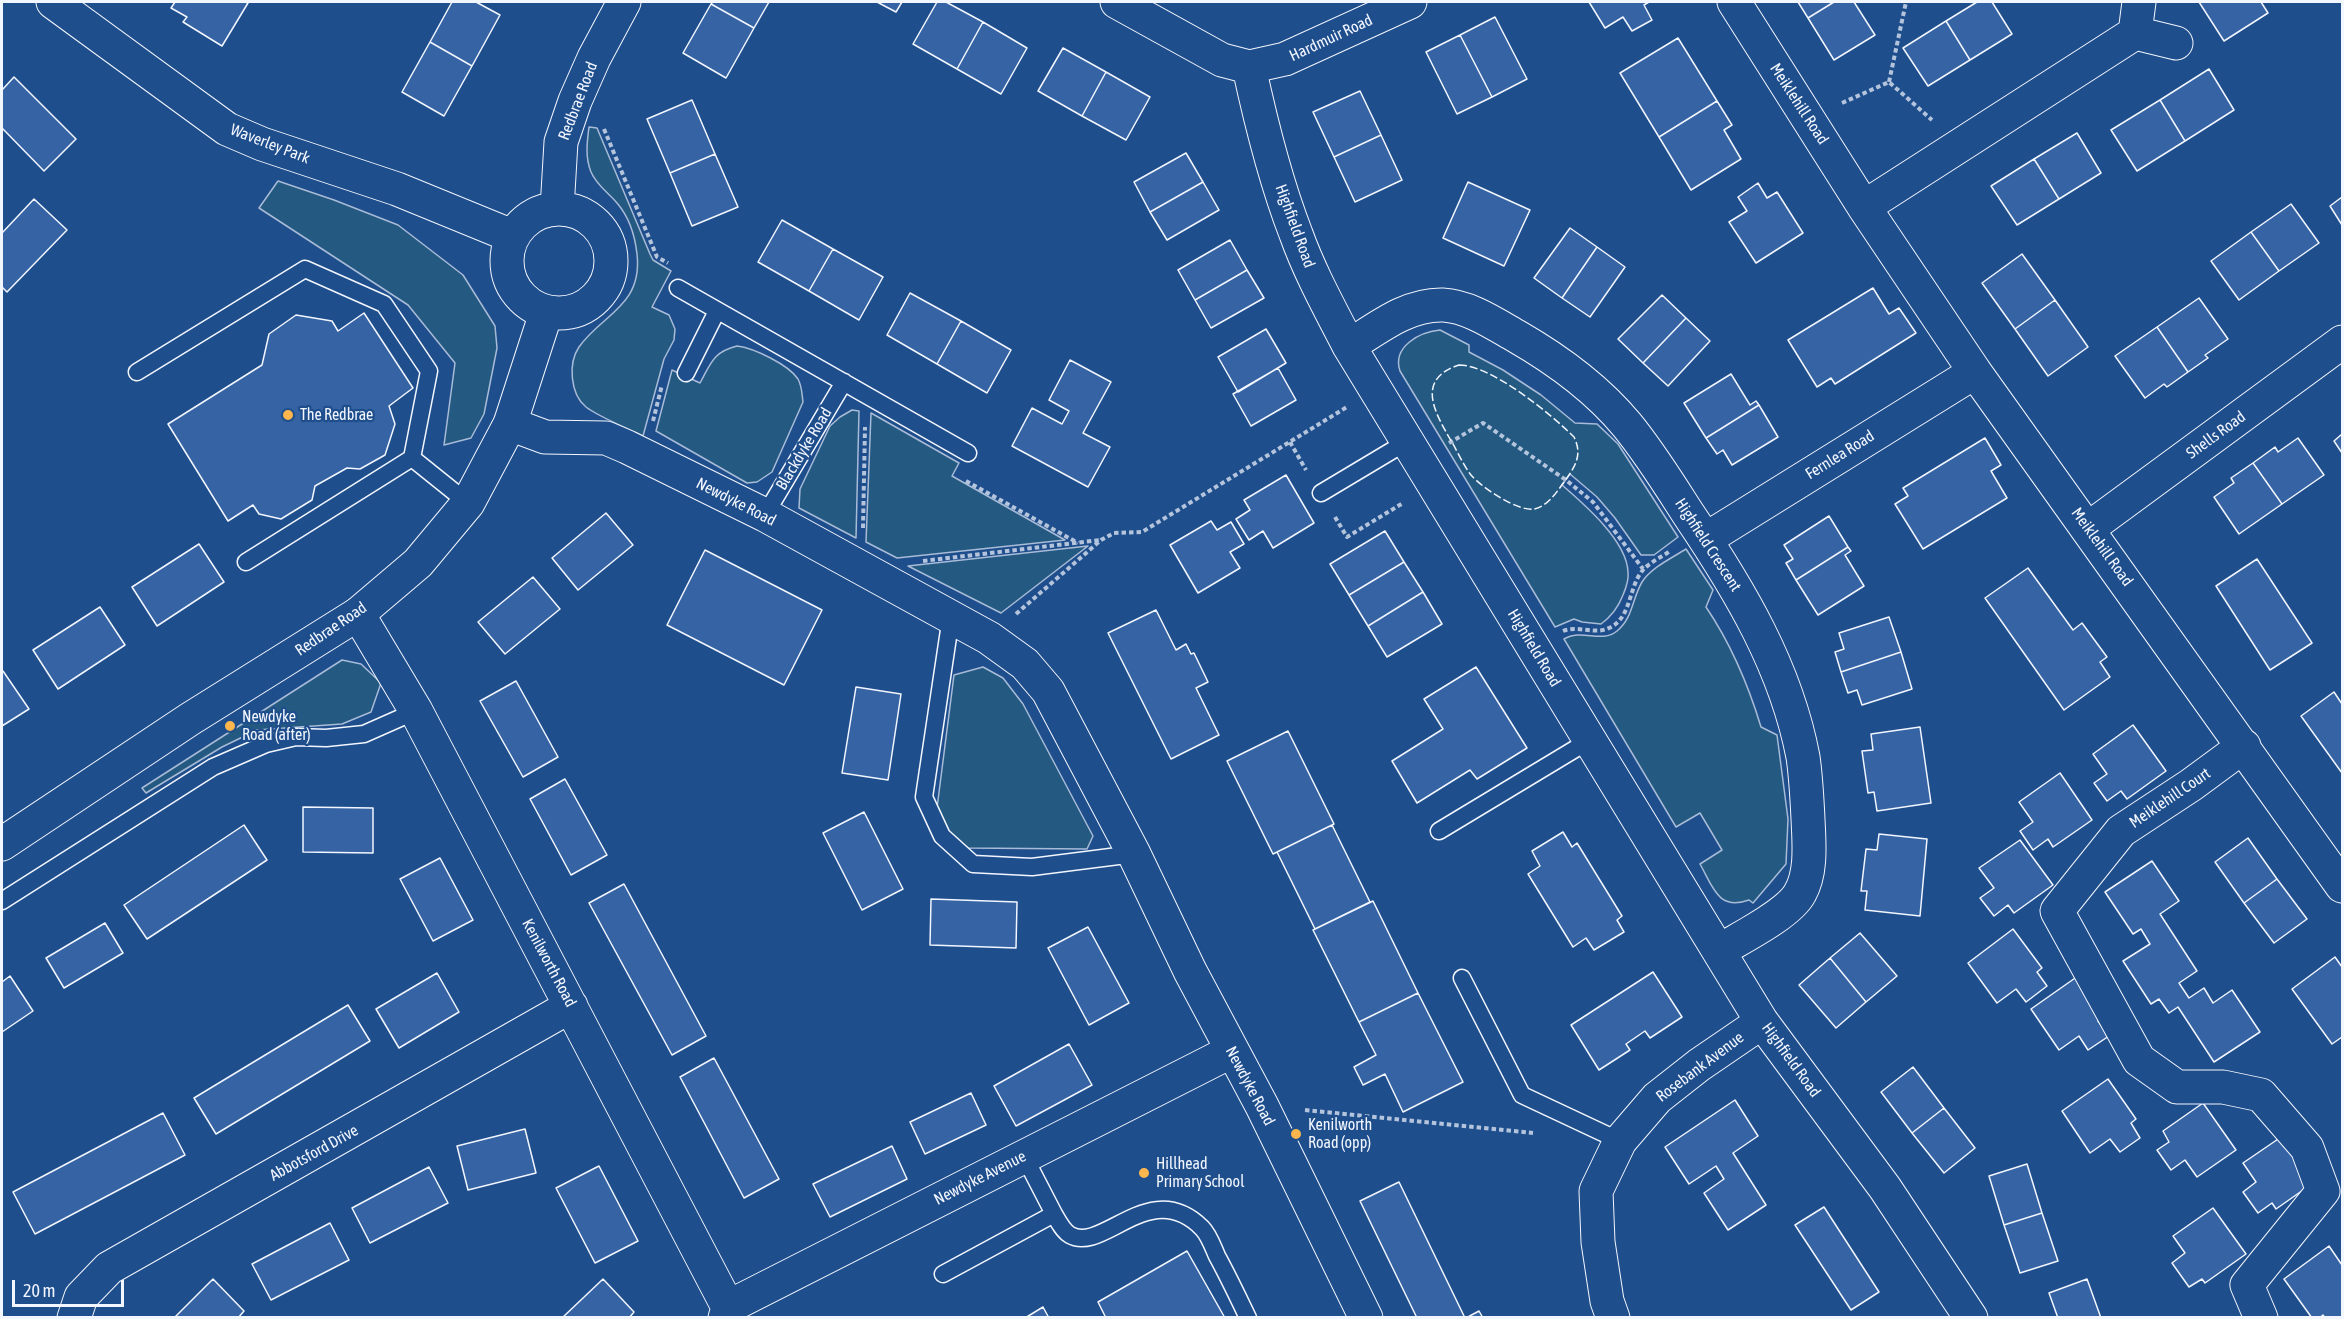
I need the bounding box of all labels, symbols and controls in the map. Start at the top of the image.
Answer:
street label: Hardmuir Road [1286,10,1376,66]
street label: Redbrae Road [554,59,602,143]
street label: Meiklehill Road [1766,60,1832,148]
street label: Waverley Park [228,120,312,168]
street label: Highfield Road [1271,182,1319,270]
street label: Blackdyke Road [772,404,836,494]
place label: The Redbrae [300,405,373,425]
street label: Shells Road [2183,407,2249,463]
marker: The Redbrae [281,408,295,422]
street label: Fernlea Road [1802,426,1878,484]
street label: Newdyke Road [693,474,779,530]
street label: Highfield Crescent [1671,495,1745,595]
street label: Meiklehill Road [2067,504,2137,590]
street label: Redbrae Road [292,598,370,660]
street label: Highfield Road [1503,606,1565,690]
place label: Newdyke Road (after) [242,707,311,745]
marker: Newdyke Road (after) [223,719,237,733]
street label: Meiklehill Court [2126,764,2214,832]
street label: Kenilworth Road [518,916,580,1010]
street label: Highfield Road [1758,1019,1824,1101]
street label: Rosebank Avenue [1652,1028,1748,1106]
street label: Newdyke Road [1221,1043,1279,1129]
place label: Kenilworth Road (opp) [1308,1115,1372,1153]
street label: Abbotsford Drive [266,1121,362,1185]
marker: Kenilworth Road (opp) [1289,1127,1303,1141]
street label: Newdyke Avenue [931,1147,1029,1209]
place label: Hillhead Primary School [1156,1154,1244,1192]
marker: Hillhead Primary School [1137,1166,1151,1180]
scale bar [15,1268,128,1306]
text: 20 m [23,1280,55,1301]

